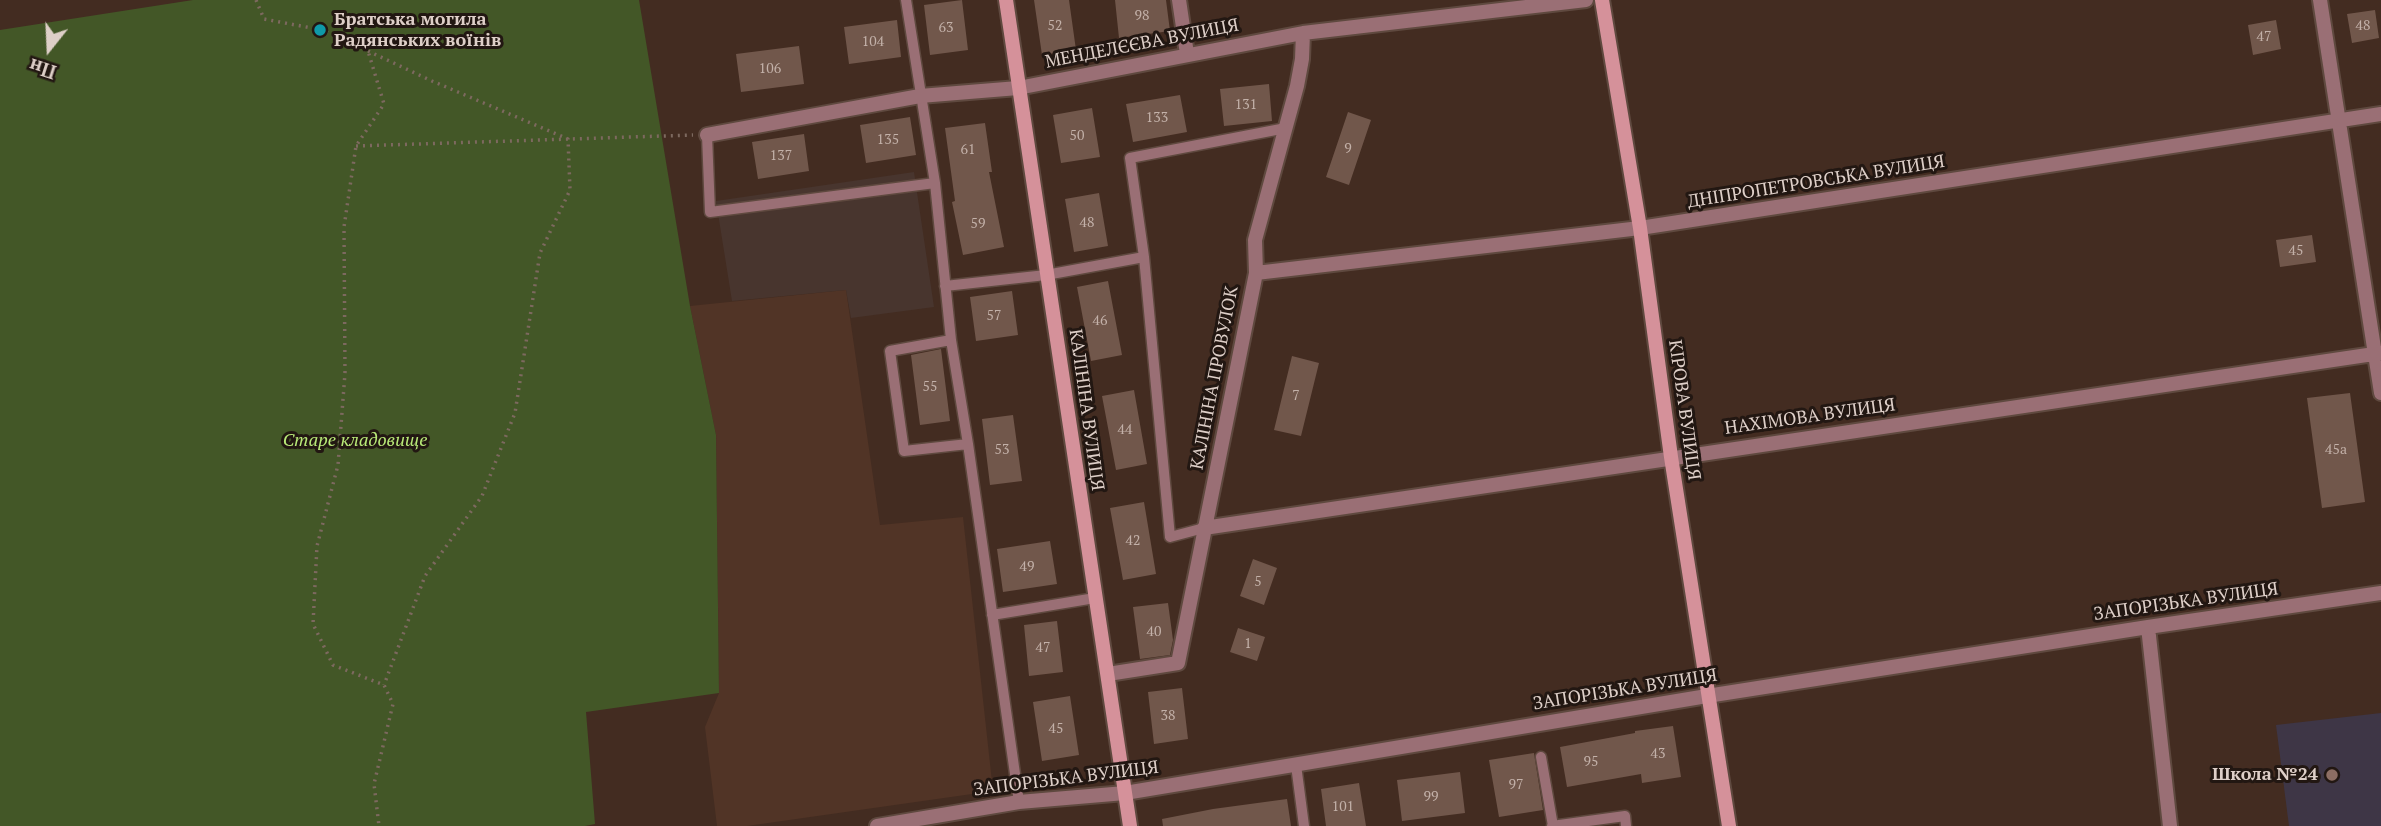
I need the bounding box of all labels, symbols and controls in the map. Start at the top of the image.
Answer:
house number: 98 [1135,8,1149,24]
place label: Братська могила Радянських воїнів [334,9,501,52]
north arrow [14,14,84,84]
street label: МЕНДЕЛЄЄВА ВУЛИЦЯ [1043,15,1241,73]
house number: 52 [1048,18,1062,34]
house number: 48 [2356,18,2370,34]
house number: 63 [939,20,953,36]
marker: Братська могила Радянських воїнів [312,22,328,38]
house number: 47 [2257,29,2271,45]
house number: 104 [862,34,884,50]
text: Пн [26,53,59,86]
house number: 106 [759,61,781,77]
house number: 131 [1235,97,1257,113]
house number: 133 [1146,110,1168,126]
house number: 50 [1070,128,1084,144]
house number: 135 [877,132,899,148]
house number: 9 [1344,141,1352,157]
house number: 61 [961,142,975,158]
house number: 137 [770,148,792,164]
street label: ДНІПРОПЕТРОВСЬКА ВУЛИЦЯ [1686,151,1946,213]
house number: 48 [1080,215,1094,231]
house number: 59 [971,216,985,232]
house number: 45 [2289,243,2303,259]
street label: КАЛІНІНА ПРОВУЛОК [1187,284,1243,472]
house number: 57 [987,308,1001,324]
house number: 46 [1093,313,1107,329]
street label: КАЛІНІНА ВУЛИЦЯ [1064,328,1108,492]
street label: КІРОВА ВУЛИЦЯ [1663,338,1705,482]
house number: 55 [923,379,937,395]
house number: 7 [1292,388,1300,404]
street label: НАХІМОВА ВУЛИЦЯ [1723,394,1897,440]
house number: 44 [1118,422,1132,438]
park label: Старе кладовище [283,430,427,452]
house number: 53 [995,442,1009,458]
house number: 45а [2325,442,2347,458]
house number: 42 [1126,533,1140,549]
house number: 49 [1020,559,1034,575]
house number: 5 [1254,574,1262,590]
street label: ЗАПОРІЗЬКА ВУЛИЦЯ [2092,578,2280,626]
house number: 40 [1147,624,1161,640]
house number: 1 [1244,636,1252,652]
house number: 47 [1036,640,1050,656]
street label: ЗАПОРІЗЬКА ВУЛИЦЯ [1531,665,1719,715]
house number: 38 [1161,708,1175,724]
house number: 45 [1049,721,1063,737]
house number: 43 [1651,746,1665,762]
house number: 95 [1584,754,1598,770]
street label: ЗАПОРІЗЬКА ВУЛИЦЯ [972,757,1160,801]
place label: Школа №24 [2212,764,2318,786]
marker: Школа №24 [2324,767,2340,783]
house number: 97 [1509,777,1523,793]
house number: 99 [1424,789,1438,805]
house number: 101 [1332,799,1354,815]

